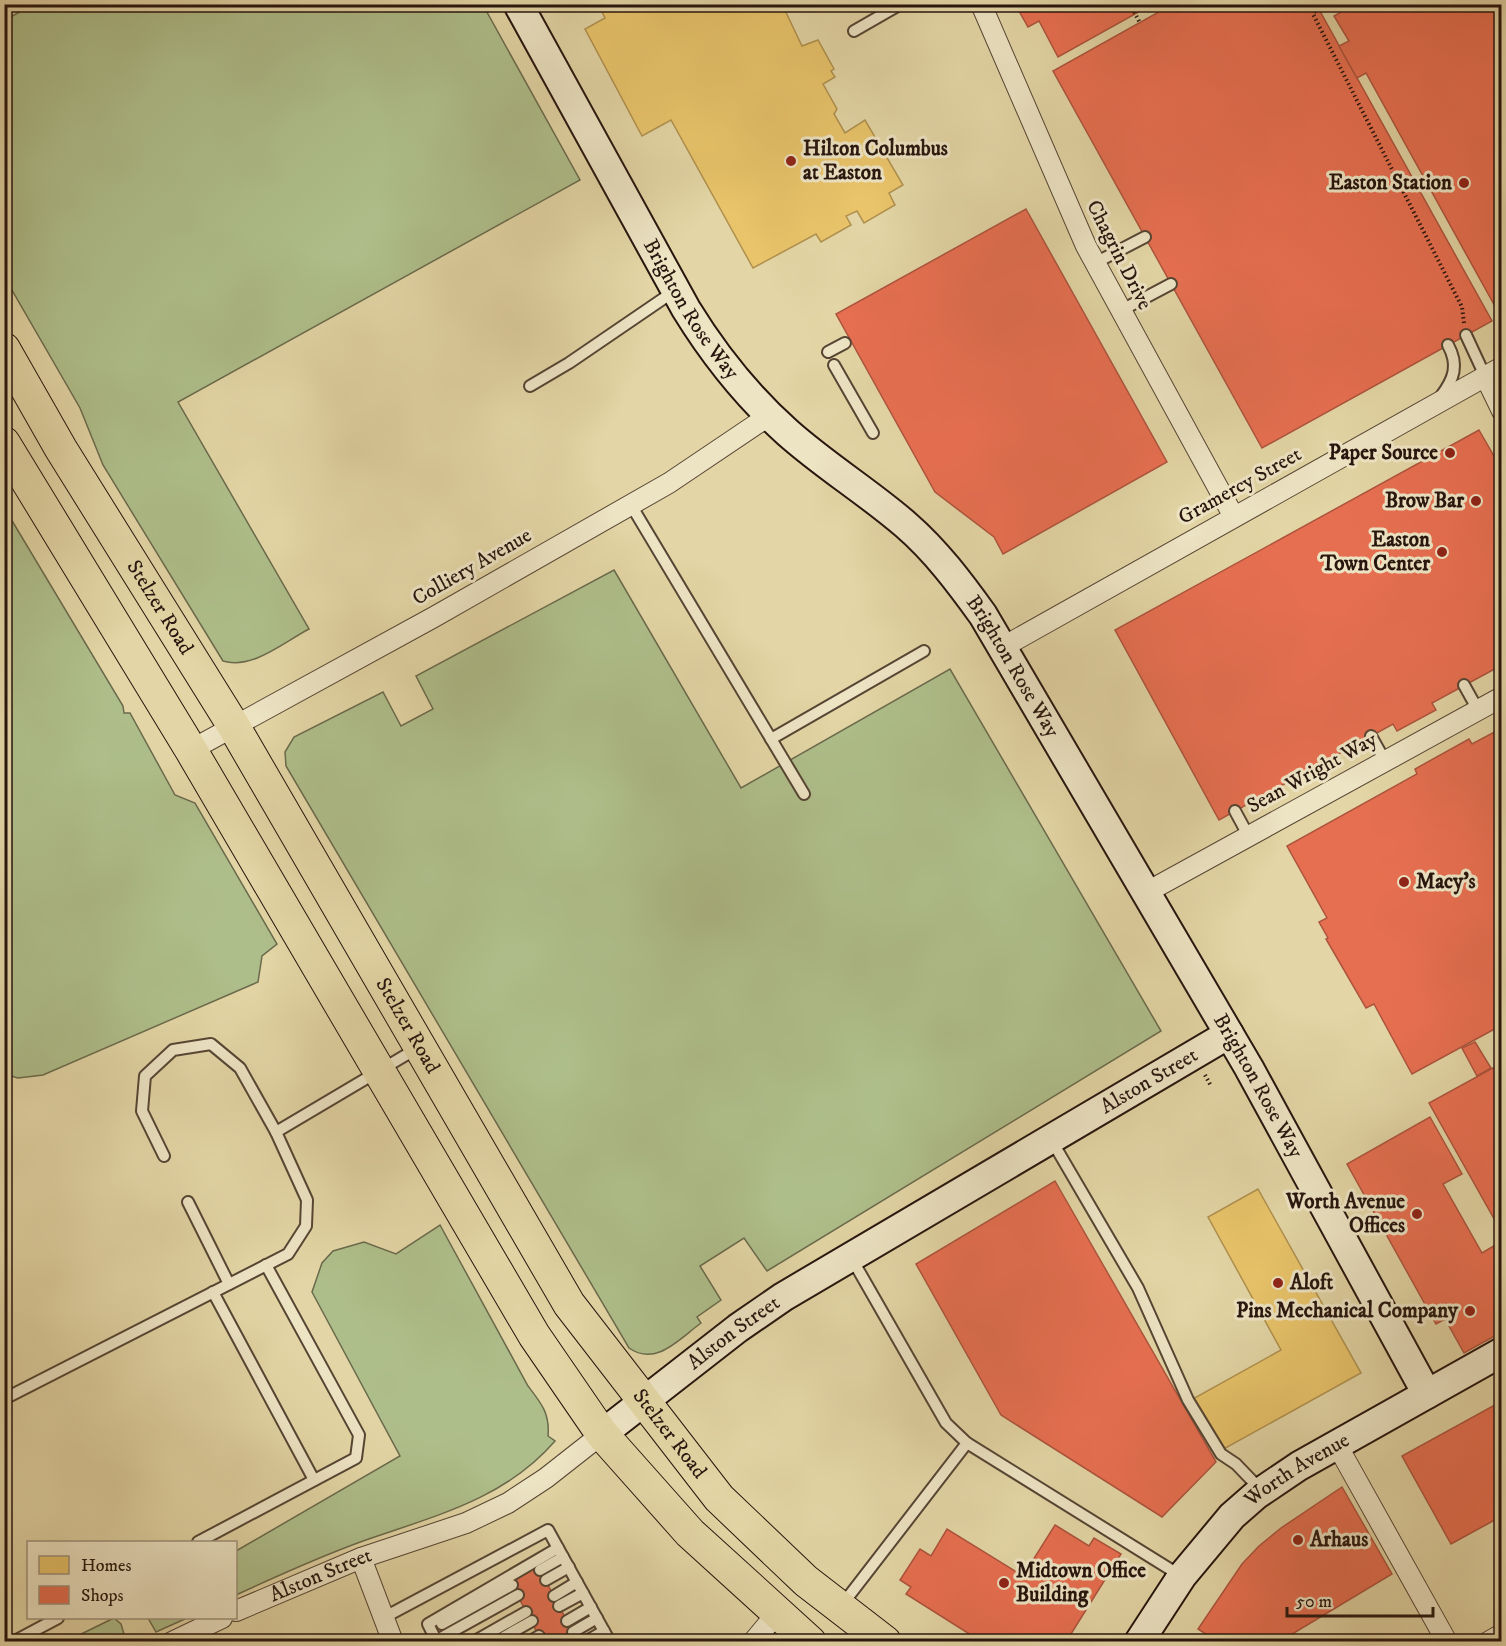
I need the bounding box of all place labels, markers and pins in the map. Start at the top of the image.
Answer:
place label: Hilton Columbus at Easton [803,136,948,186]
marker: Hilton Columbus at Easton [784,154,798,168]
place label: Easton Station [1329,170,1453,196]
marker: Easton Station [1457,176,1471,190]
place label: Paper Source [1328,440,1438,466]
marker: Paper Source [1443,446,1457,460]
place label: Brow Bar [1385,488,1465,514]
marker: Brow Bar [1469,494,1483,508]
place label: Easton Town Center [1319,527,1431,577]
marker: Easton Town Center [1435,545,1449,559]
place label: Macy's [1416,869,1476,895]
marker: Macy's [1397,875,1411,889]
place label: Worth Avenue Offices [1285,1189,1405,1239]
marker: Worth Avenue Offices [1410,1207,1424,1221]
place label: Aloft [1289,1270,1333,1296]
marker: Aloft [1271,1276,1285,1290]
place label: Pins Mechanical Company [1236,1298,1459,1324]
marker: Pins Mechanical Company [1463,1304,1477,1318]
place label: Arhaus [1309,1527,1368,1553]
marker: Arhaus [1291,1533,1305,1547]
place label: Midtown Office Building [1016,1558,1146,1608]
marker: Midtown Office Building [997,1576,1011,1590]

